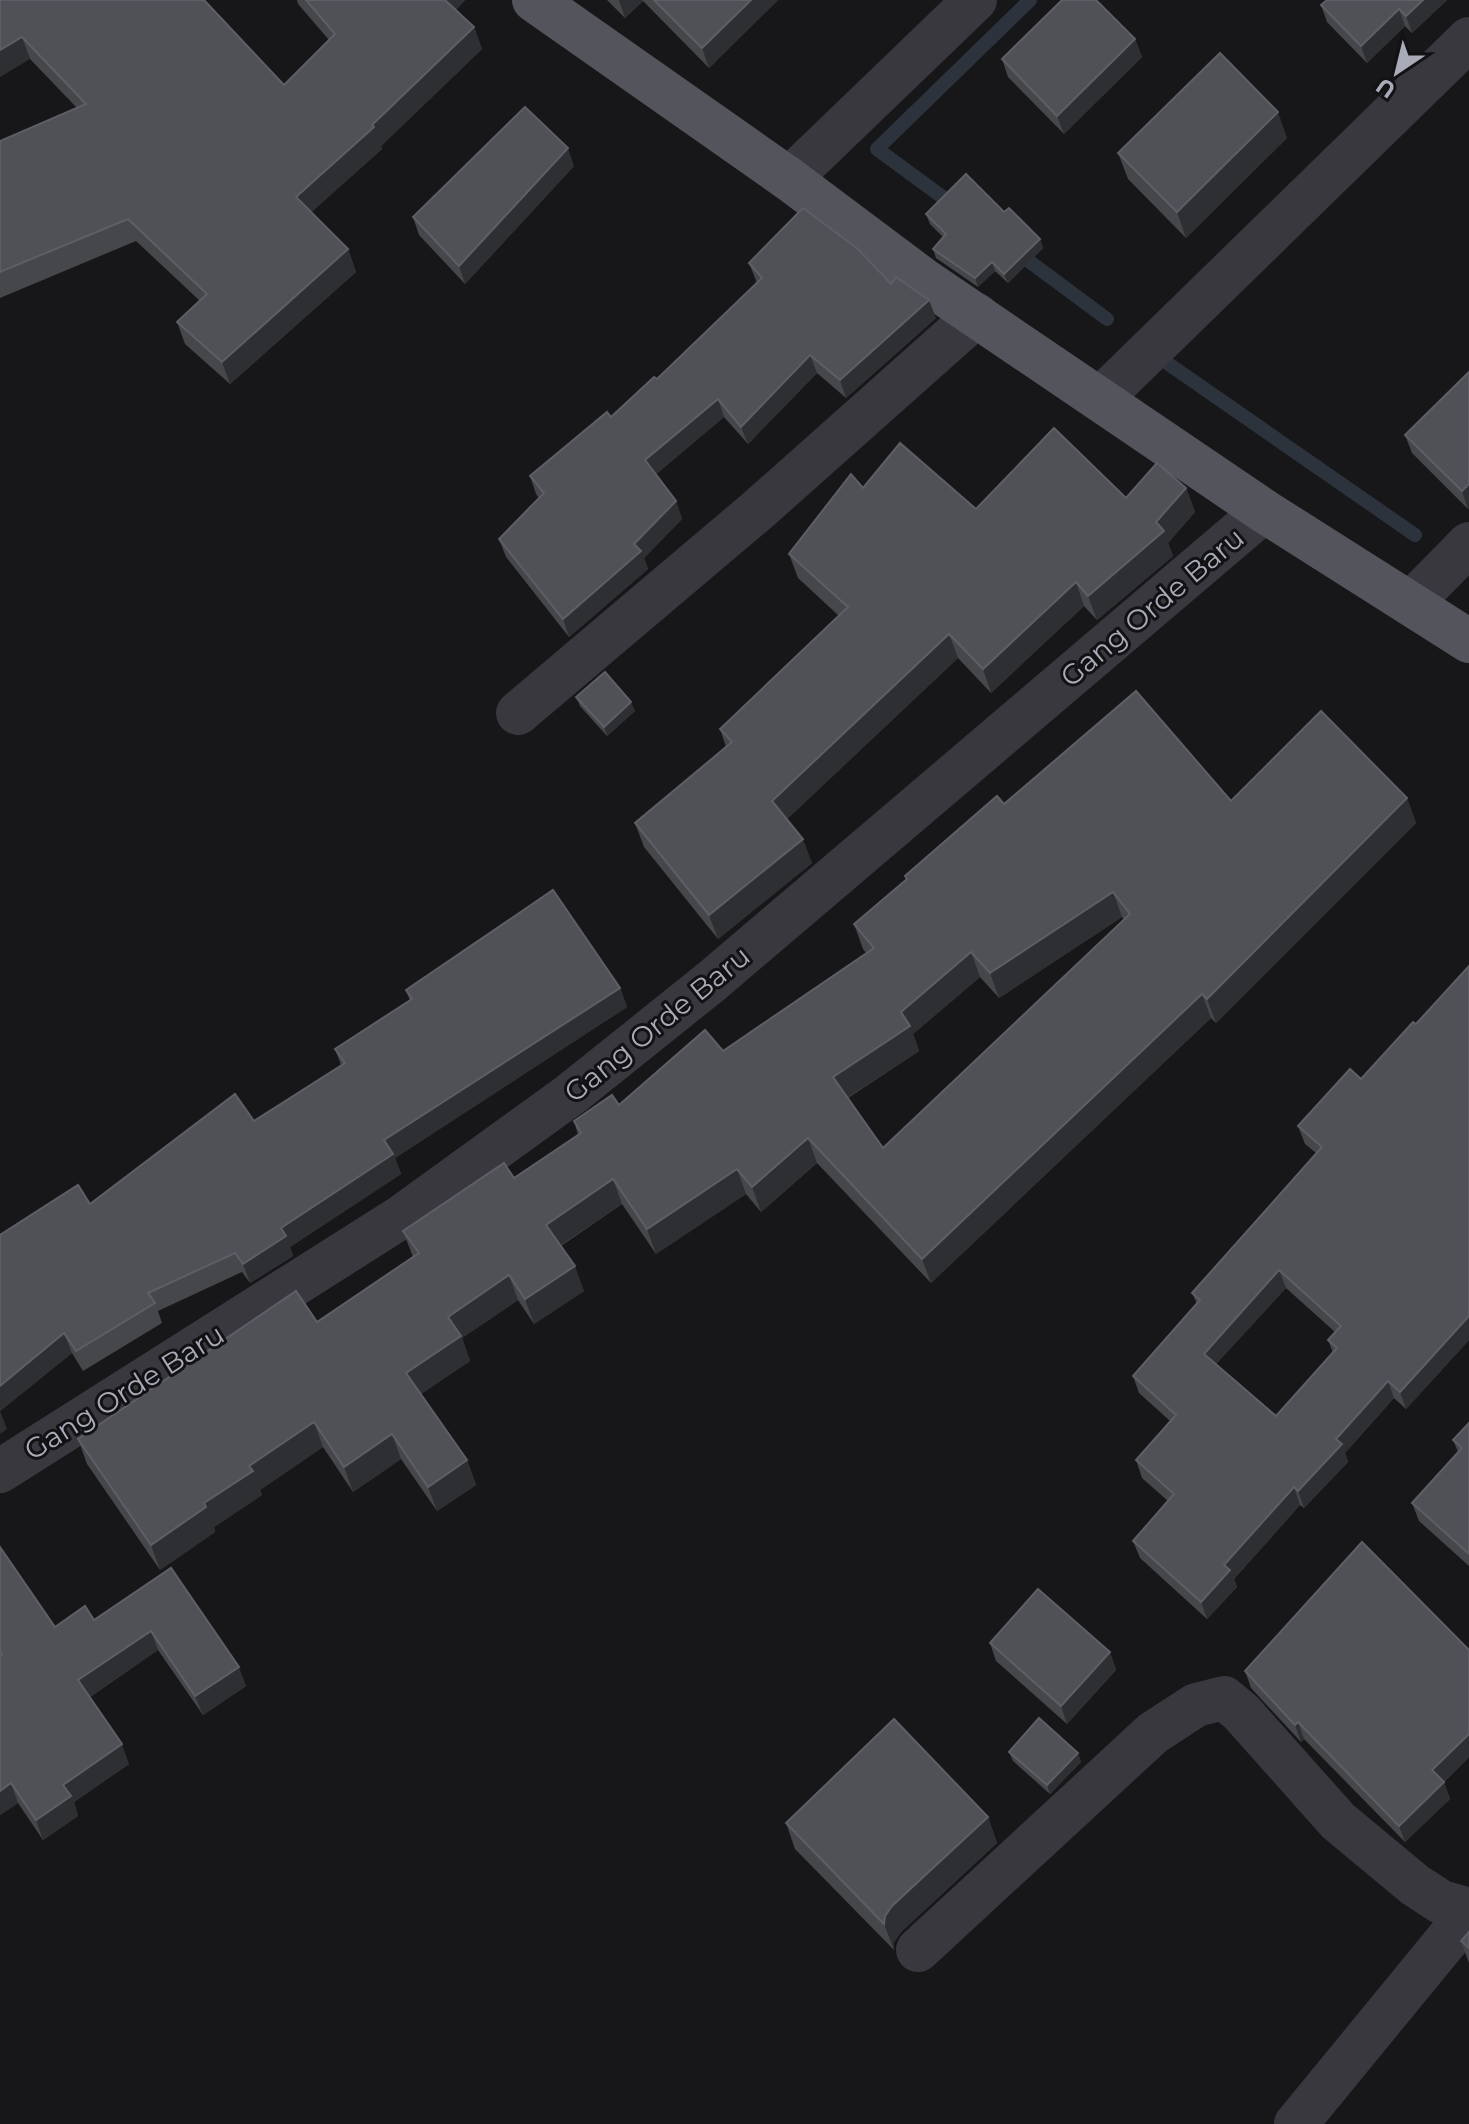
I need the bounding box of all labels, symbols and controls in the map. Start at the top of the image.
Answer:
north arrow [1357,32,1437,112]
text: U [1371,72,1401,104]
street label: Gang Orde Baru [1053,520,1251,694]
street label: Gang Orde Baru [557,939,757,1109]
street label: Gang Orde Baru [18,1317,230,1467]

